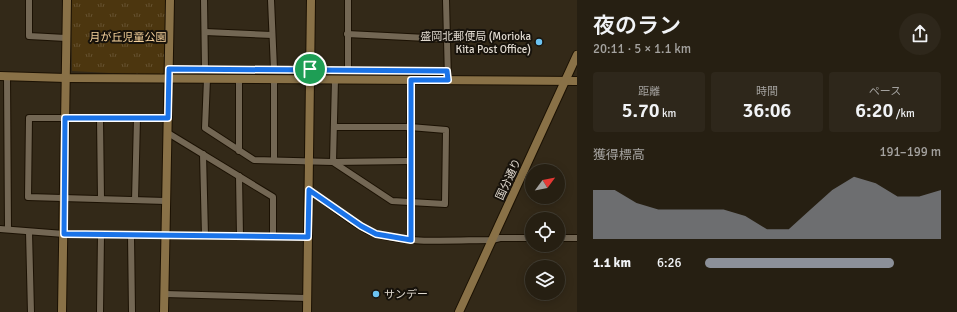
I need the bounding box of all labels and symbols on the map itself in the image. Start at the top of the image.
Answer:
place label: 盛岡北郵便局 (Morioka Kita Post Office) [420,30,531,56]
park label: 月が丘児童公園 [90,31,167,44]
marker: 盛岡北郵便局 (Morioka Kita Post Office) [534,37,544,47]
pin [293,52,327,86]
street label: 国分通り [493,157,524,202]
north arrow [525,164,565,204]
place label: サンデー [384,288,428,301]
marker: サンデー [371,289,381,299]

